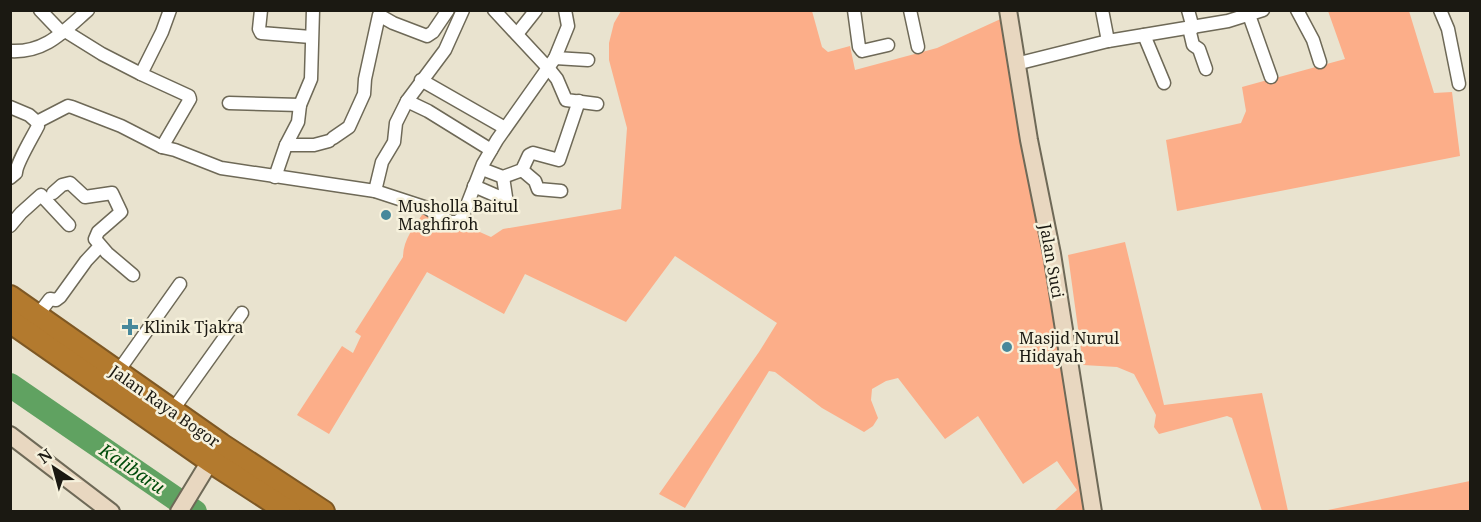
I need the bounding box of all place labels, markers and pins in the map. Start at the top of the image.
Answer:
place label: Musholla Baitul Maghfiroh [398,195,518,235]
marker: Musholla Baitul Maghfiroh [379,208,393,222]
place label: Klinik Tjakra [144,316,243,338]
marker: Klinik Tjakra [121,318,139,336]
place label: Masjid Nurul Hidayah [1019,327,1119,367]
marker: Masjid Nurul Hidayah [1000,340,1014,354]

